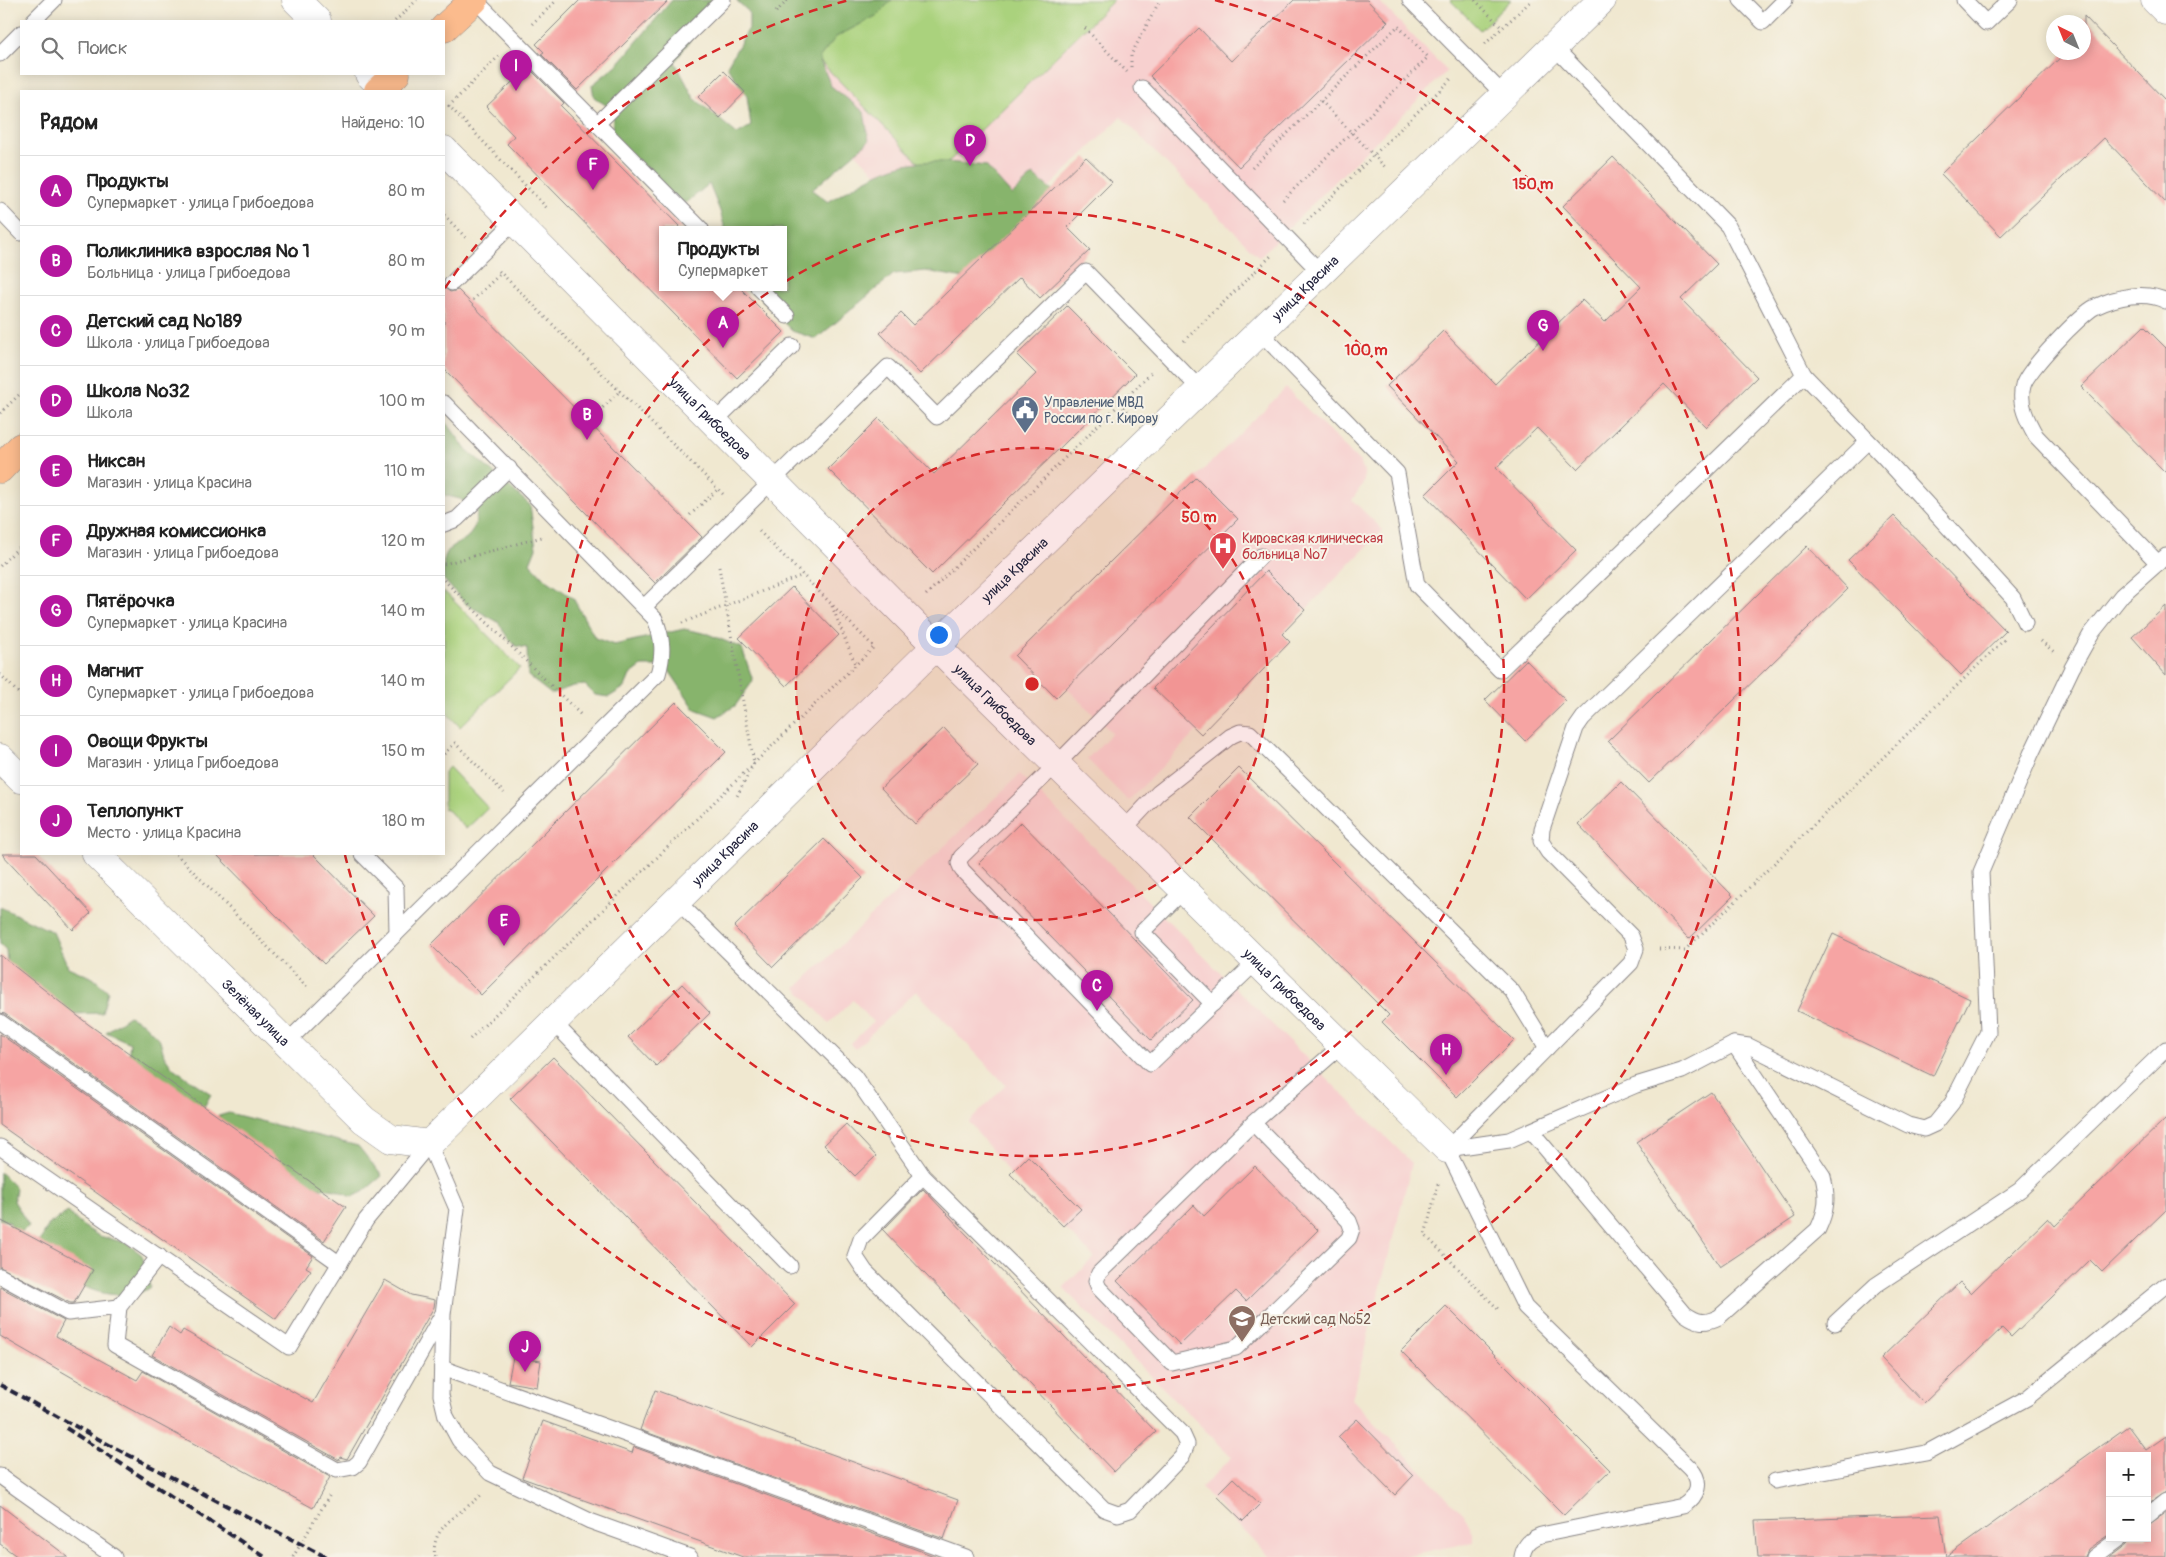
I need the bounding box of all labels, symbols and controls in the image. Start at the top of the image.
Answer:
north arrow [2046,15,2091,60]
search box [20,20,445,75]
icon: search [38,34,66,62]
text: Поиск [78,36,128,60]
pin: I [500,50,532,91]
text: Рядом [40,109,98,136]
text: Найдено: 10 [341,113,425,133]
pin: D [954,125,986,166]
pin: F [577,149,609,190]
text: Продукты [87,169,169,193]
text: 150 m [1513,175,1553,194]
text: A [51,181,61,201]
text: 80 m [388,181,425,201]
text: Супермаркет · улица Грибоедова [87,193,314,213]
popup [659,226,787,291]
text: Продукты [678,237,760,261]
text: Поликлиника взрослая № 1 [87,239,310,263]
text: B [51,251,61,271]
text: 80 m [388,251,425,271]
street label: улица Красина [1268,252,1342,325]
text: Супермаркет [678,261,768,281]
text: Больница · улица Грибоедова [87,263,290,283]
pin: A [707,307,739,348]
text: Детский сад №189 [87,309,242,333]
pin: G [1527,310,1559,351]
text: C [51,321,61,341]
text: 90 m [388,321,425,341]
text: Школа · улица Грибоедова [87,333,270,353]
text: 100 m [1345,341,1387,360]
street label: улица Грибоедова [665,373,754,464]
text: Школа №32 [87,379,190,403]
text: D [51,391,61,411]
text: 100 m [379,391,425,411]
place label: Управление МВД России по г. Кирову [1044,394,1158,427]
public building icon: Управление МВД России по г. Кирову [1010,395,1040,434]
pin: B [571,399,603,440]
text: Школа [87,403,133,423]
text: Никсан [87,449,145,473]
text: E [52,461,60,481]
text: 110 m [384,461,425,481]
text: Магазин · улица Красина [87,473,252,493]
text: 50 m [1182,508,1216,527]
text: Дружная комиссионка [87,519,266,543]
place label: Кировская клиническая больница №7 [1242,530,1383,563]
text: F [51,531,61,551]
text: 120 m [381,531,425,551]
hospital icon: Кировская клиническая больница №7 [1208,531,1238,570]
street label: улица Красина [977,534,1052,607]
text: Магазин · улица Грибоедова [87,543,279,563]
text: Пятёрочка [87,589,175,613]
text: G [51,601,61,621]
text: 140 m [381,601,425,621]
text: Супермаркет · улица Красина [87,613,287,633]
your location [926,622,952,648]
text: Магнит [87,659,143,683]
street label: улица Грибоедова [949,660,1040,749]
text: H [51,671,61,691]
text: 140 m [381,671,425,691]
centre of rings [1023,675,1041,693]
text: Супермаркет · улица Грибоедова [87,683,314,703]
text: Овощи Фрукты [87,729,208,753]
text: I [54,741,58,761]
text: 150 m [381,741,425,761]
text: Магазин · улица Грибоедова [87,753,279,773]
text: Теплопункт [87,799,183,823]
text: J [52,811,60,831]
text: 180 m [382,811,425,831]
street label: улица Красина [688,817,762,890]
text: Место · улица Красина [87,823,241,843]
pin: E [488,905,520,946]
street label: улица Грибоедова [1239,945,1329,1034]
pin: C [1081,970,1113,1011]
street label: Зелёная улица [218,976,293,1050]
pin: H [1430,1034,1462,1075]
school or university icon: Детский сад №52 [1227,1304,1257,1343]
place label: Детский сад №52 [1260,1311,1371,1328]
pin: J [509,1331,541,1372]
map controls [2106,1452,2151,1542]
button: + [2106,1452,2151,1497]
button: − [2106,1497,2151,1542]

